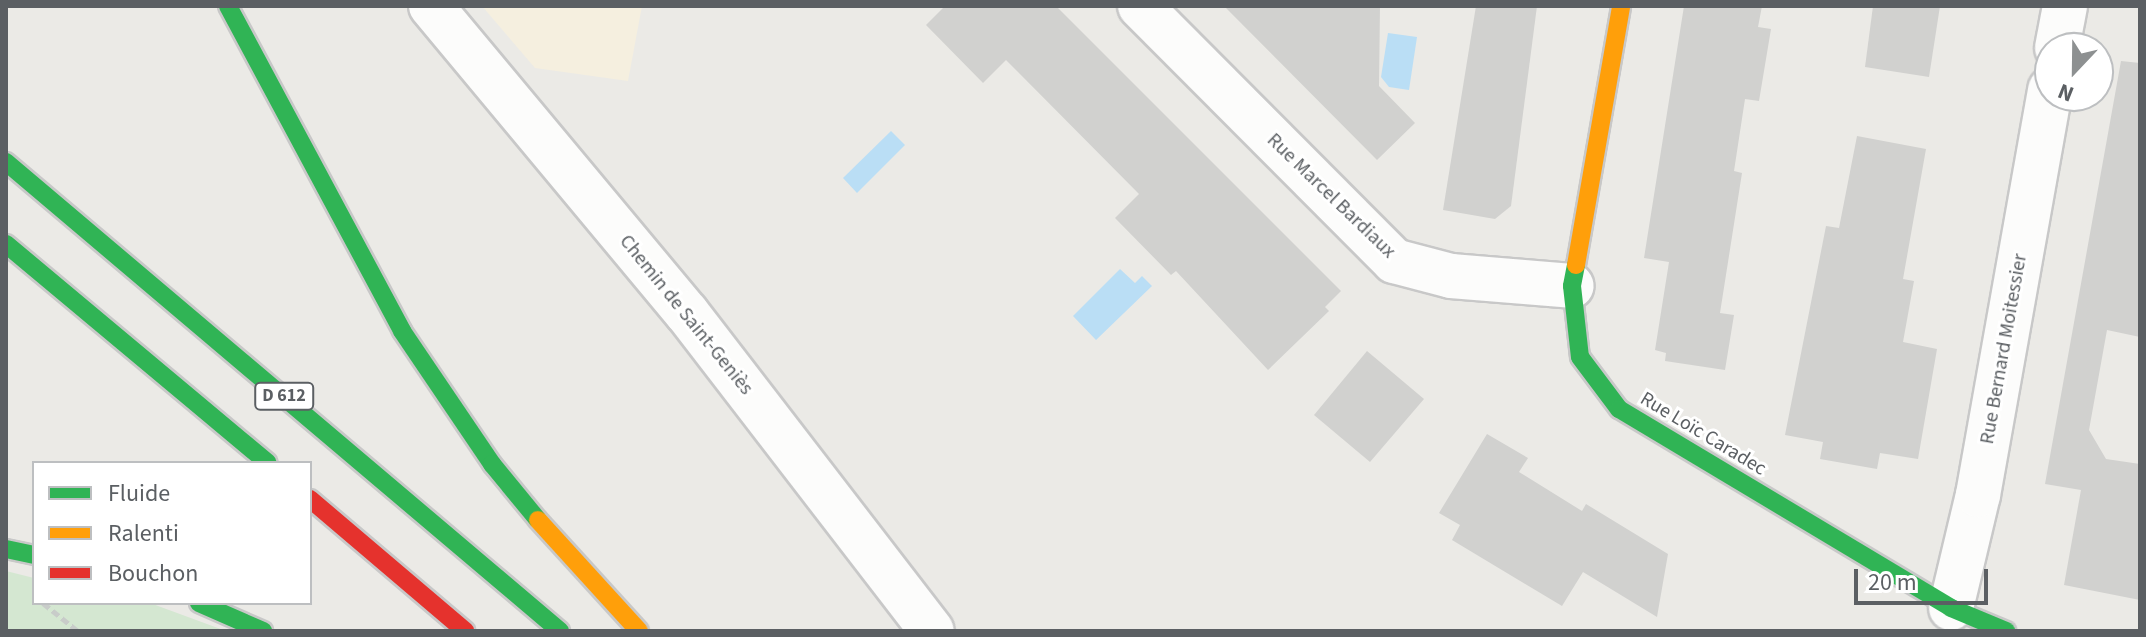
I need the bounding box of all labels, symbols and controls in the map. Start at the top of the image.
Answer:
north arrow [2034,32,2114,112]
text: N [2053,75,2079,110]
street label: Rue Marcel Bardiaux [1262,128,1400,264]
street label: Chemin de Saint-Geniès [614,230,758,400]
street label: Rue Bernard Moitessier [1975,252,2033,446]
road number: D 612 [254,382,314,410]
street label: Rue Loïc Caradec [1636,387,1770,481]
legend [32,461,312,605]
text: Fluide [108,476,170,511]
text: Ralenti [108,516,179,551]
scale bar [1858,553,1992,603]
text: Bouchon [108,556,198,591]
text: 20 m [1868,565,1917,600]

